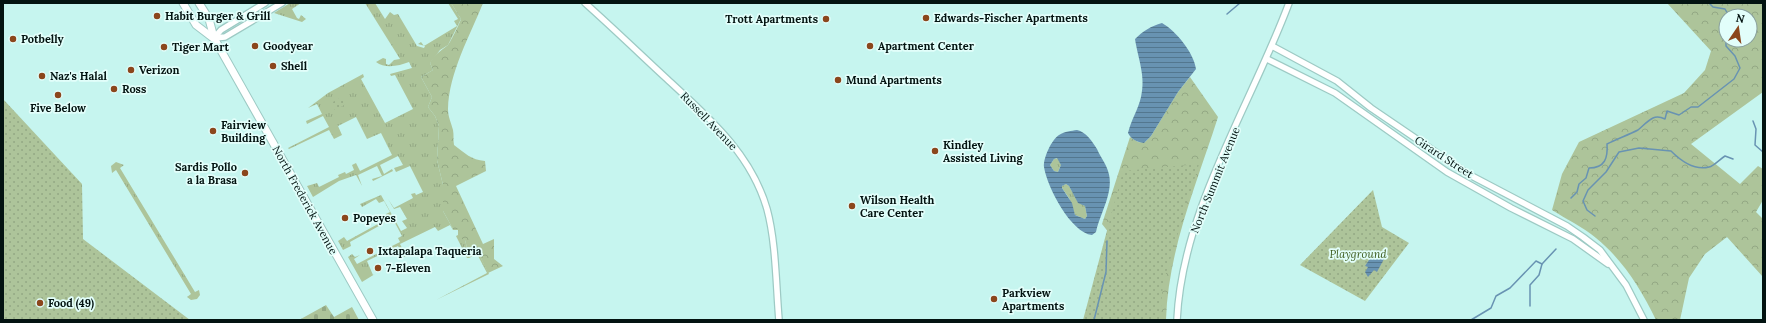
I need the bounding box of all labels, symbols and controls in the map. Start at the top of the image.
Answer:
north arrow [1718,8,1758,48]
place label: Habit Burger & Grill [165,9,271,23]
text: N [1735,10,1746,26]
marker: Habit Burger & Grill [152,11,162,21]
place label: Edwards-Fischer Apartments [934,11,1088,25]
place label: Trott Apartments [725,12,818,26]
marker: Edwards-Fischer Apartments [921,13,931,23]
marker: Trott Apartments [821,14,831,24]
place label: Potbelly [21,32,65,46]
marker: Potbelly [8,34,18,44]
place label: Goodyear [263,39,314,53]
place label: Apartment Center [878,39,975,53]
place label: Tiger Mart [172,40,229,54]
marker: Goodyear [250,41,260,51]
marker: Apartment Center [865,41,875,51]
marker: Tiger Mart [159,42,169,52]
place label: Shell [281,59,308,73]
marker: Shell [268,61,278,71]
place label: Verizon [139,63,180,77]
marker: Verizon [126,65,136,75]
place label: Naz's Halal [50,69,107,83]
marker: Naz's Halal [37,71,47,81]
place label: Mund Apartments [846,73,942,87]
marker: Mund Apartments [833,75,843,85]
place label: Ross [122,82,146,96]
marker: Ross [109,84,119,94]
street label: Russell Avenue [678,89,740,153]
marker: Five Below [53,90,63,100]
place label: Five Below [30,101,86,115]
place label: Fairview Building [221,118,266,145]
street label: North Summit Avenue [1187,125,1243,235]
marker: Fairview Building [208,126,218,136]
street label: Girard Street [1412,133,1477,182]
place label: Kindley Assisted Living [943,138,1023,165]
street label: North Frederick Avenue [269,143,341,257]
marker: Kindley Assisted Living [930,146,940,156]
place label: Sardis Pollo a la Brasa [175,160,237,187]
marker: Sardis Pollo a la Brasa [240,168,250,178]
place label: Wilson Health Care Center [860,193,935,220]
marker: Wilson Health Care Center [847,201,857,211]
place label: Popeyes [353,211,396,225]
marker: Popeyes [340,213,350,223]
place label: Ixtapalapa Taqueria [378,244,482,258]
marker: Ixtapalapa Taqueria [365,246,375,256]
park label: Playground [1329,247,1387,261]
place label: 7-Eleven [386,261,431,275]
marker: 7-Eleven [373,263,383,273]
place label: Parkview Apartments [1002,286,1064,313]
marker: Parkview Apartments [989,294,999,304]
place label: Food (49) [48,296,94,311]
marker: Food (49) [35,298,45,308]

